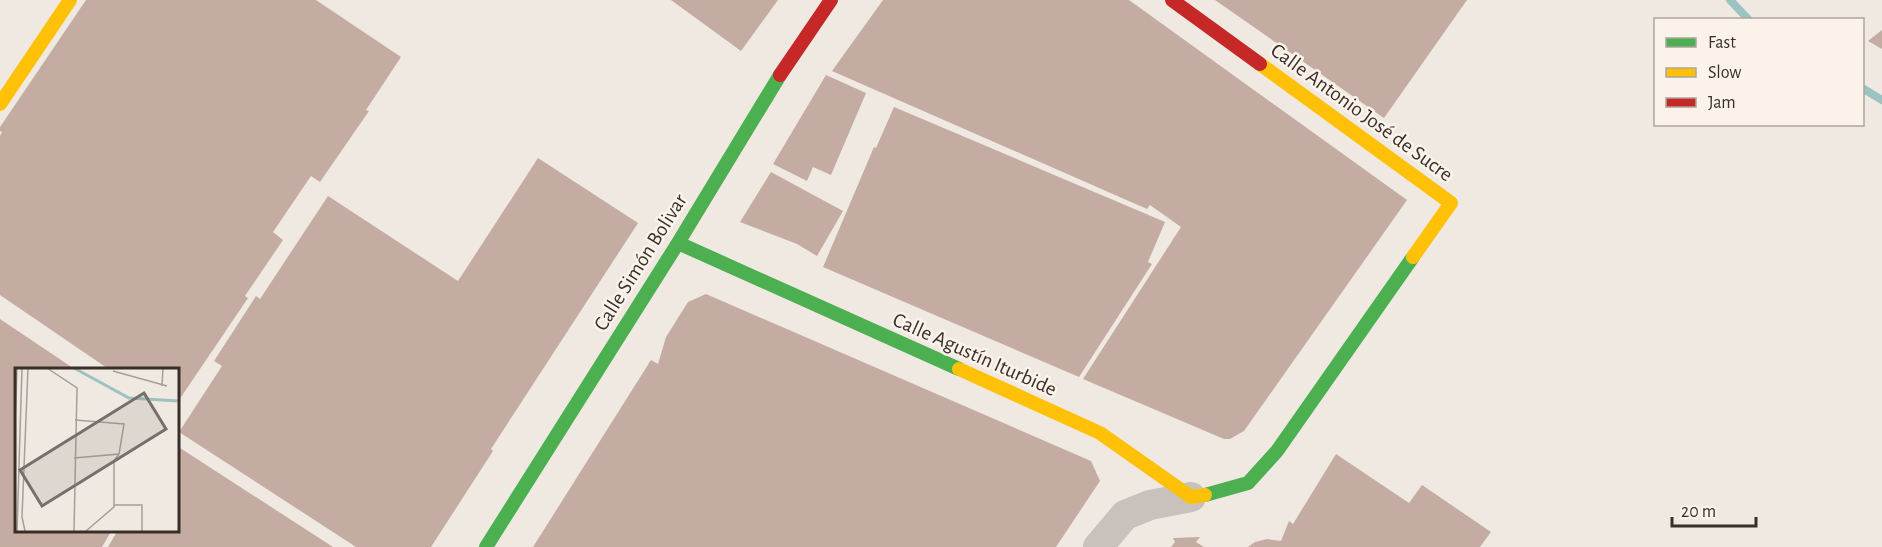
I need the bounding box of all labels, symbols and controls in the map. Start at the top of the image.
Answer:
legend [1654,18,1864,126]
text: Fast [1708,34,1736,52]
street label: Calle Antonio José de Sucre [1267,39,1457,185]
text: Slow [1708,64,1741,82]
text: Jam [1708,94,1736,112]
street label: Calle Simón Bolivar [590,190,691,334]
street label: Calle Agustín Iturbide [890,309,1060,400]
inset map [15,368,178,532]
scale bar [1672,490,1756,528]
text: 20 m [1681,503,1716,521]

